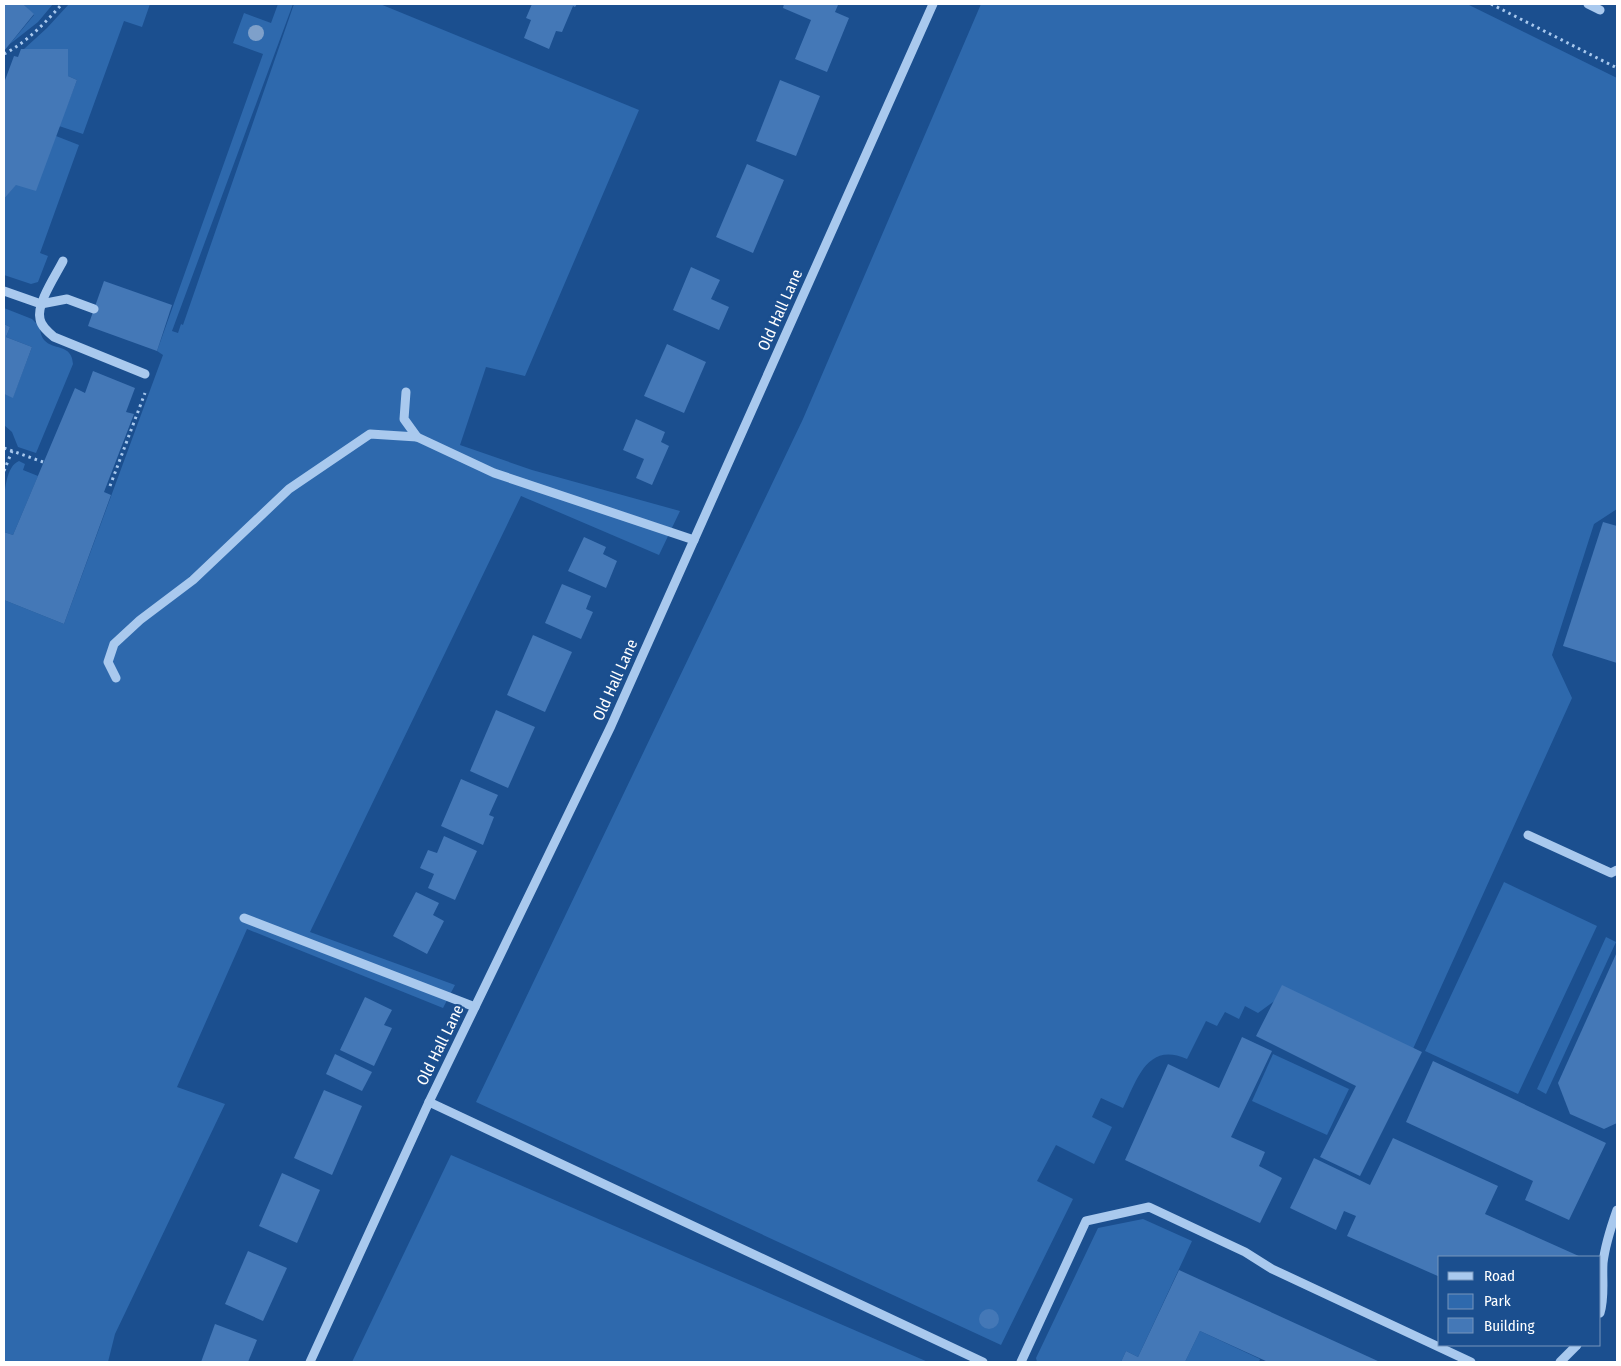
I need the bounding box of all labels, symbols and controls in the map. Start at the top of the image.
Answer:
street label: Old Hall Lane [754,266,806,354]
street label: Old Hall Lane [589,636,641,724]
street label: Old Hall Lane [412,1002,468,1088]
legend [1438,1256,1601,1346]
text: Road [1484,1267,1515,1285]
text: Park [1484,1292,1511,1310]
text: Building [1484,1317,1535,1335]

